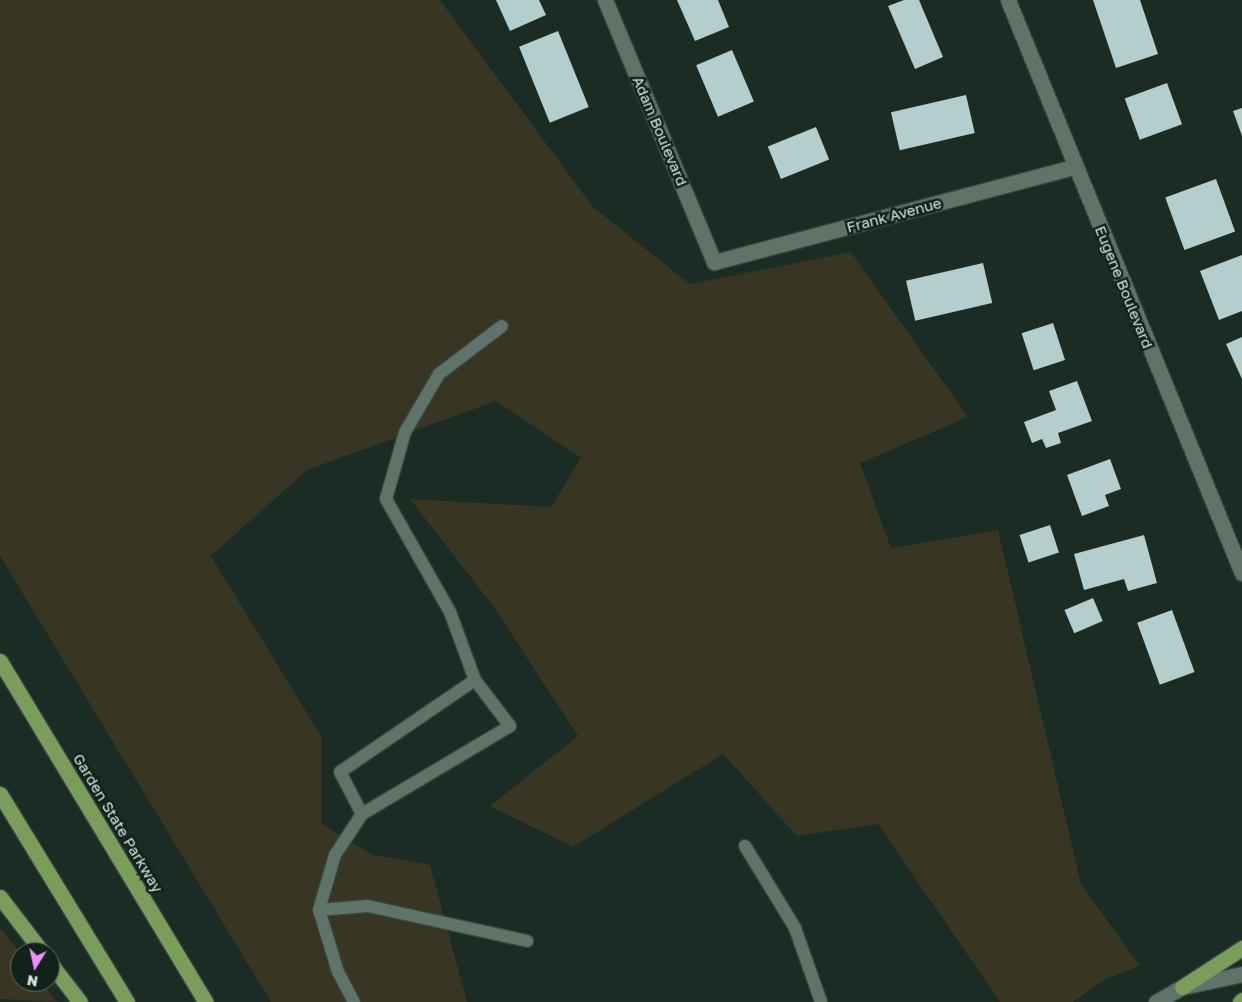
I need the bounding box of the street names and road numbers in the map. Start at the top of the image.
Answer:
street label: Adam Boulevard [629,74,691,188]
street label: Frank Avenue [845,194,943,236]
street label: Eugene Boulevard [1091,223,1157,351]
street label: Garden State Parkway [69,750,167,896]

